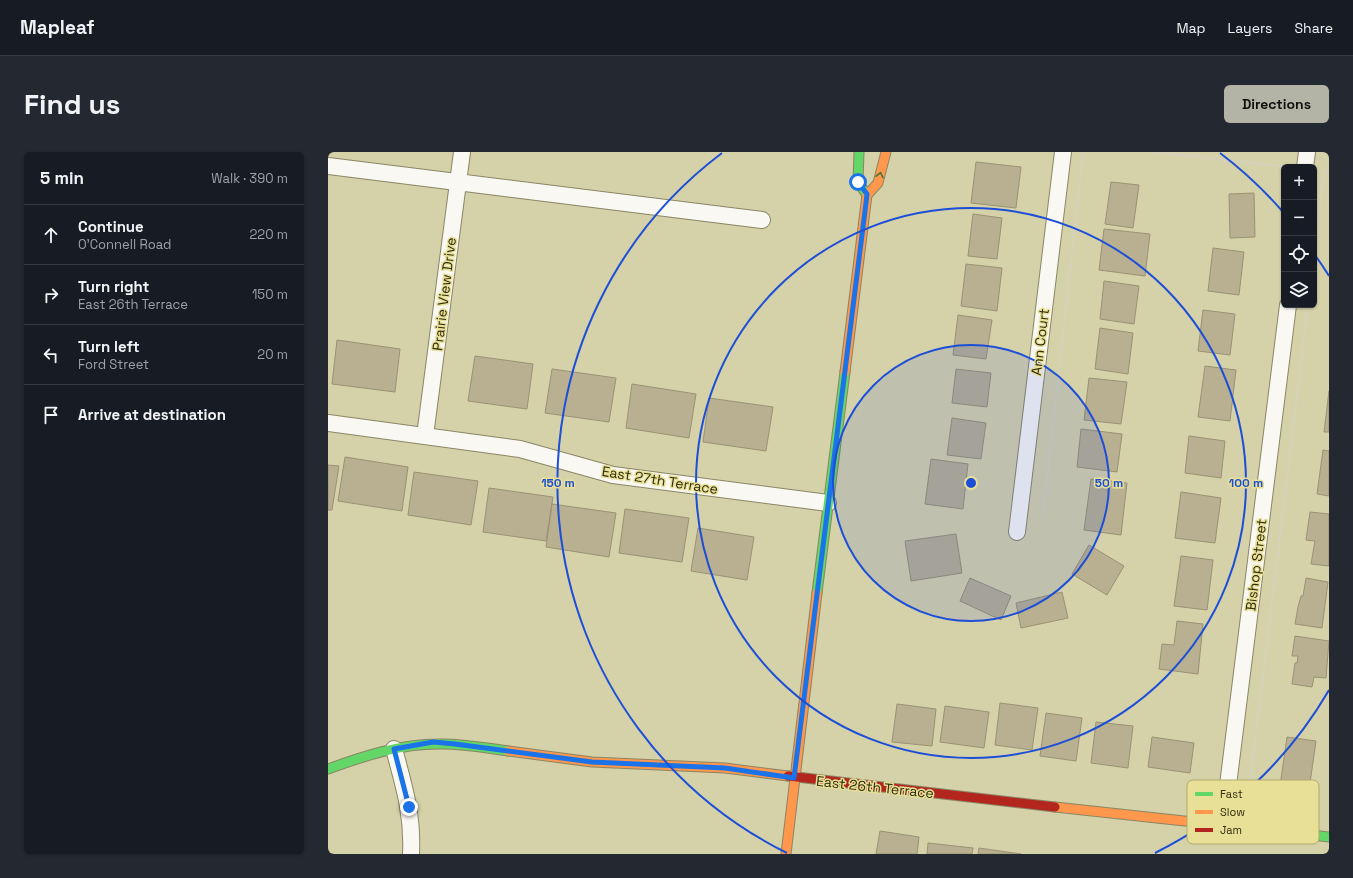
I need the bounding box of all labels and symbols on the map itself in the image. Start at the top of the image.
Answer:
one-way arrow [875,172,883,178]
route start [849,173,867,191]
street label: Prairie View Drive [428,236,460,352]
street label: Ann Court [1027,307,1053,377]
street label: East 27th Terrace [601,462,719,498]
text: 150 m [541,475,575,491]
text: 50 m [1095,475,1123,491]
text: 100 m [1229,475,1263,491]
centre of rings [964,476,978,490]
street label: Bishop Street [1241,518,1271,612]
street label: East 26th Terrace [815,772,935,802]
legend [1187,780,1319,844]
text: Fast [1220,787,1243,801]
route end [400,798,418,816]
text: Slow [1220,805,1245,819]
text: Jam [1220,823,1242,837]

